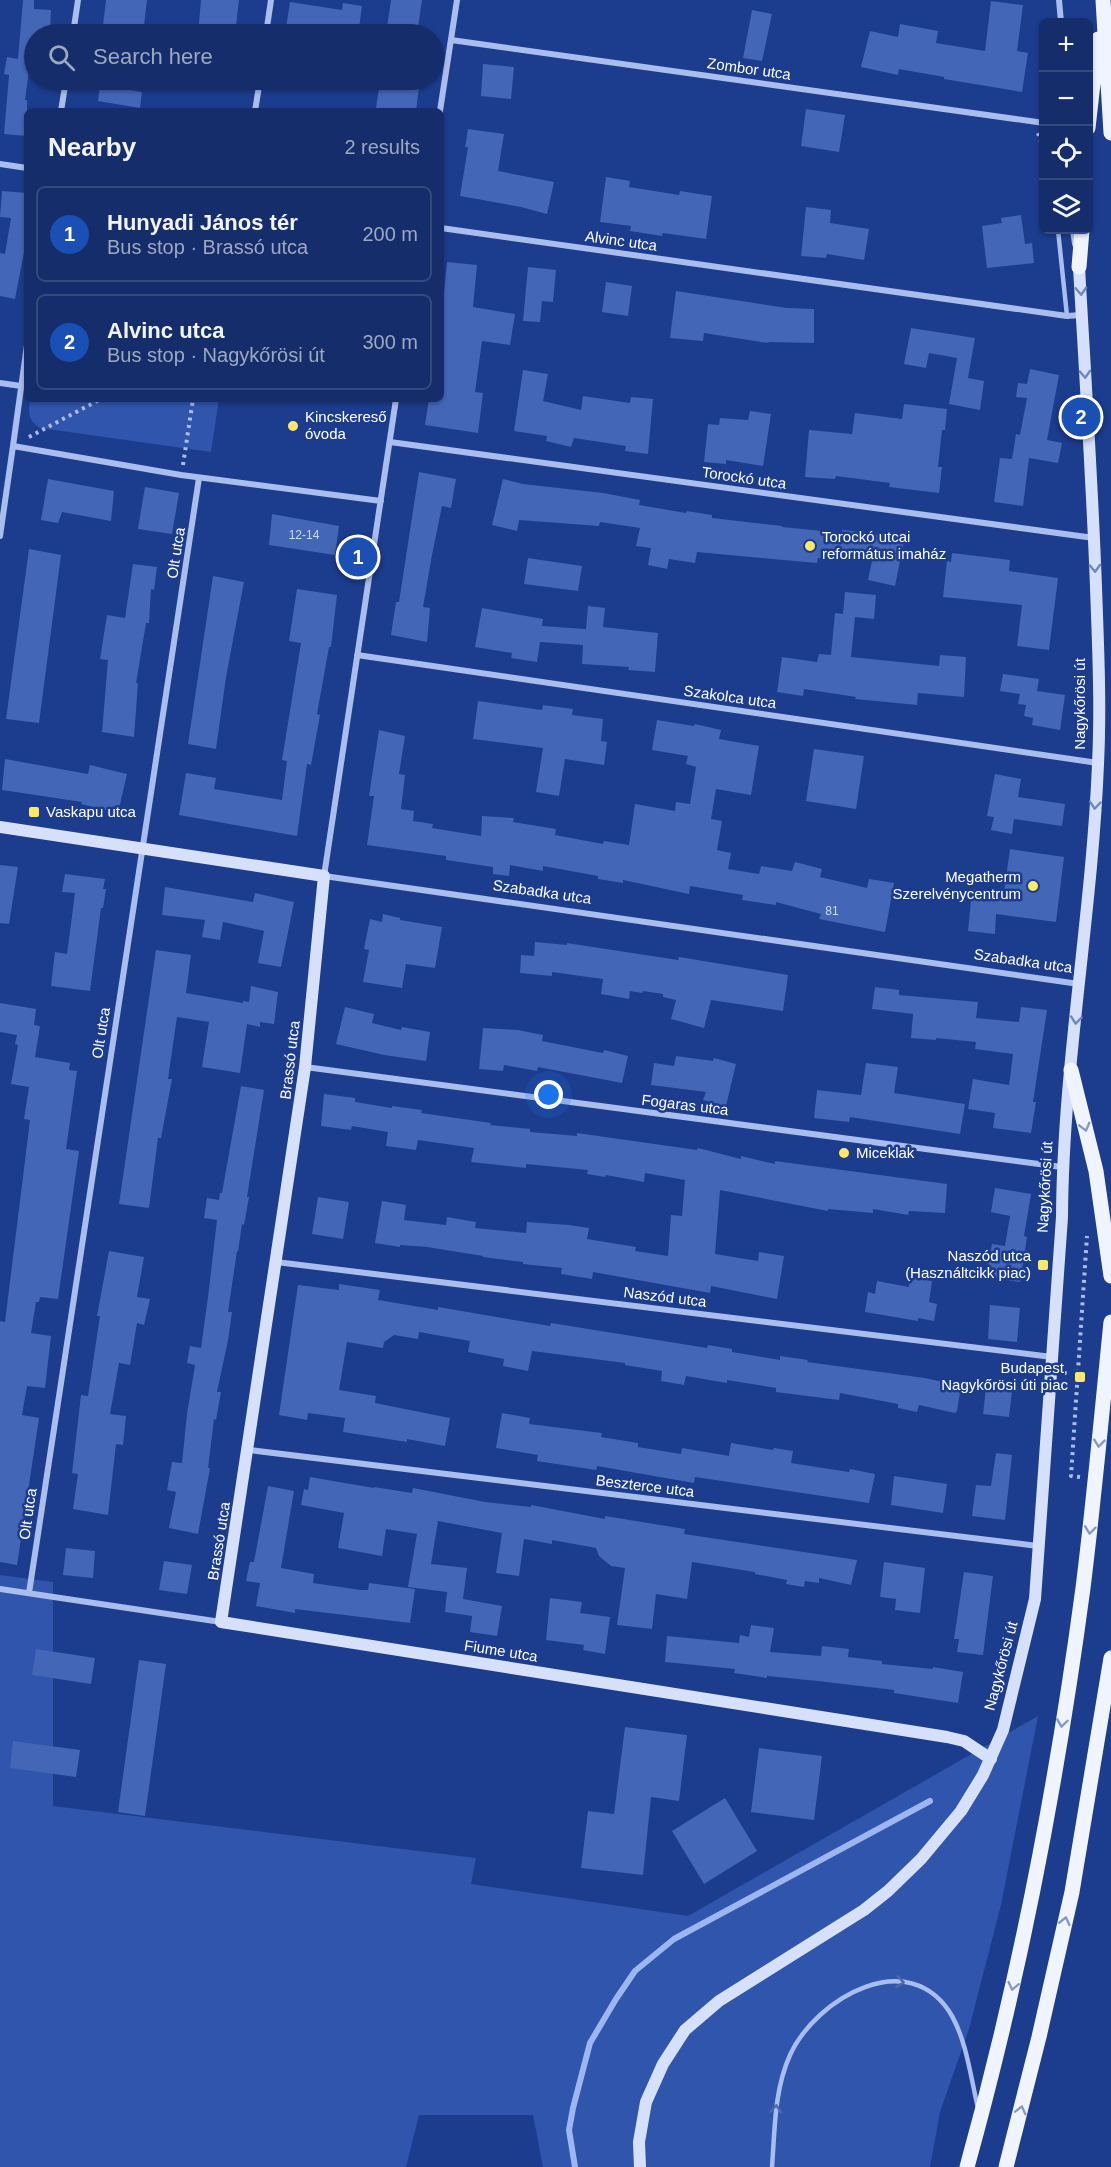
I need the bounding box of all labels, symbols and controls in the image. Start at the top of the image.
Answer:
map controls [1039,18,1093,234]
button: + [1039,18,1093,72]
search box [24,24,444,90]
icon: search [45,41,78,74]
text: Search here [93,44,213,69]
street label: Zombor utca [706,54,793,83]
button: − [1039,72,1093,126]
button: locate [1039,126,1093,180]
text: Nearby [48,132,136,162]
text: 2 results [344,136,420,158]
button: layers [1039,180,1093,234]
text: Hunyadi János tér [107,210,298,235]
text: 1 [64,223,75,245]
text: 200 m [362,223,418,245]
street label: Alvinc utca [584,227,659,254]
text: Bus stop · Brassó utca [107,236,308,258]
one-way arrow [1074,286,1087,295]
text: Alvinc utca [107,318,224,343]
text: 2 [64,331,75,353]
text: 300 m [362,331,418,353]
text: Bus stop · Nagykőrösi út [107,344,325,366]
one-way arrow [1079,369,1092,378]
pin: 2 [1062,394,1100,440]
place label: Kincskereső óvoda [305,408,387,442]
marker: Kincskereső óvoda [286,419,300,433]
street label: Torockó utca [701,463,788,492]
street label: Olt utca [163,525,188,580]
house number: 12-14 [289,528,320,542]
place label: Torockó utcai református imaház [822,528,946,562]
pin: 1 [338,534,378,580]
marker: Torockó utcai református imaház [803,539,817,553]
one-way arrow [1089,564,1102,573]
street label: Nagykőrösi út [1071,657,1088,750]
street label: Szakolca utca [683,682,778,712]
one-way arrow [1089,801,1102,810]
place label: Vaskapu utca [46,803,136,820]
marker: Vaskapu utca [27,805,41,819]
place label: Megatherm Szerelvénycentrum [893,868,1021,902]
street label: Szabadka utca [492,876,593,907]
marker: Megatherm Szerelvénycentrum [1026,879,1040,893]
house number: 81 [825,904,839,918]
street label: Szabadka utca [973,945,1074,976]
street label: Olt utca [88,1005,113,1060]
one-way arrow [1071,1016,1083,1025]
street label: Brassó utca [276,1019,303,1100]
your location [534,1080,563,1109]
street label: Fogaras utca [641,1091,730,1118]
one-way arrow [1078,1121,1091,1131]
street label: Nagykőrösi út [1034,1140,1055,1233]
place label: Miceklak [856,1144,915,1161]
marker: Miceklak [837,1146,851,1160]
place label: Naszód utca (Használtcikk piac) [905,1247,1032,1281]
marker: Naszód utca (Használtcikk piac) [1036,1258,1050,1272]
street label: Naszód utca [623,1283,708,1310]
place label: Budapest, Nagykőrösi úti piac [941,1359,1068,1393]
marker: Budapest, Nagykőrösi úti piac [1073,1370,1087,1384]
one-way arrow [1093,1438,1106,1447]
street label: Beszterce utca [595,1471,696,1500]
street label: Olt utca [15,1487,40,1541]
street label: Brassó utca [204,1500,233,1581]
one-way arrow [1084,1525,1097,1534]
street label: Nagykőrösi út [980,1619,1021,1712]
street label: Fiume utca [463,1636,540,1665]
one-way arrow [1057,1718,1069,1727]
one-way arrow [1058,1916,1071,1926]
one-way arrow [895,1976,904,1988]
one-way arrow [1007,1981,1020,1991]
one-way arrow [769,2104,782,2113]
one-way arrow [1013,2105,1026,2115]

